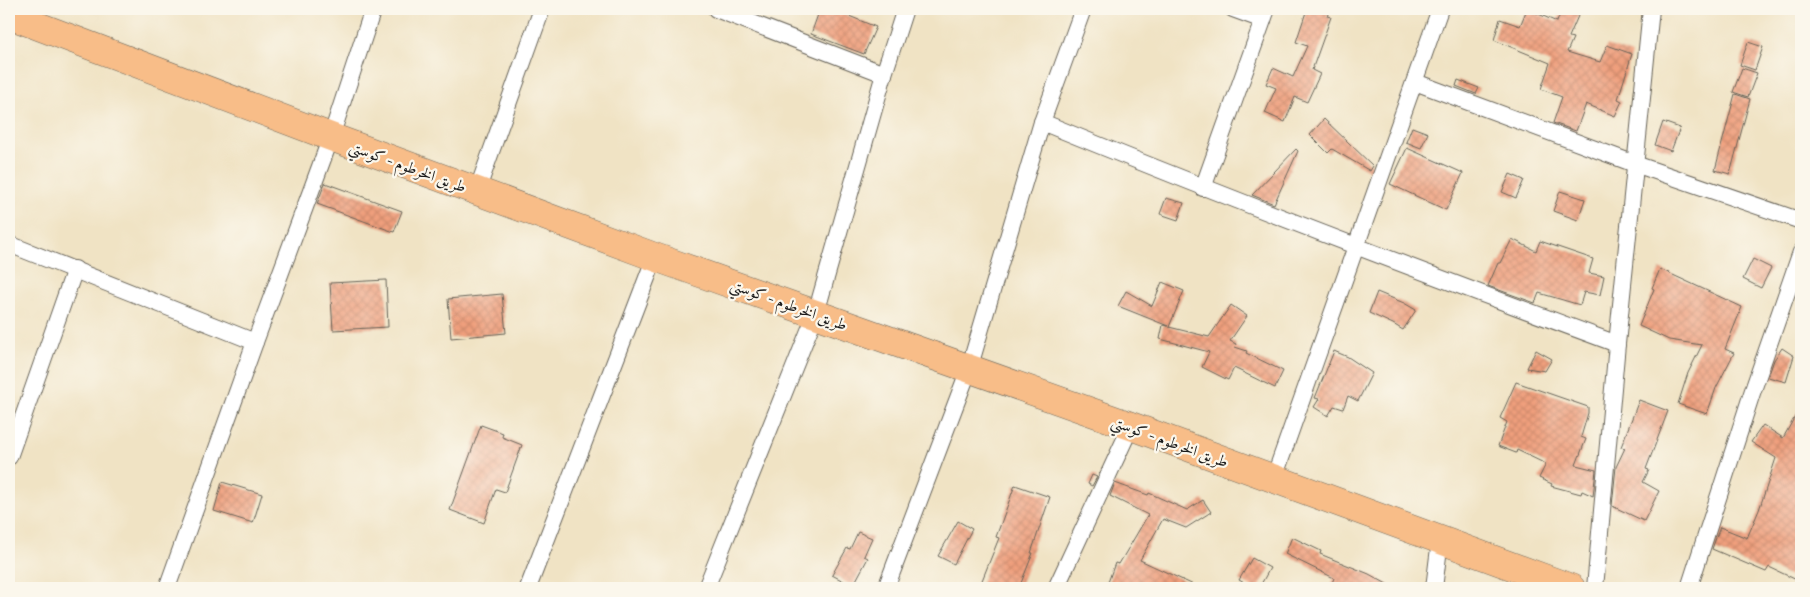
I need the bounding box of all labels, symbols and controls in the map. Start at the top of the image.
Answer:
street label: طريق الخرطوم - كوستي [345,134,470,202]
street label: طريق الخرطوم - كوستي [726,272,851,340]
street label: طريق الخرطوم - كوستي [1107,409,1232,477]

